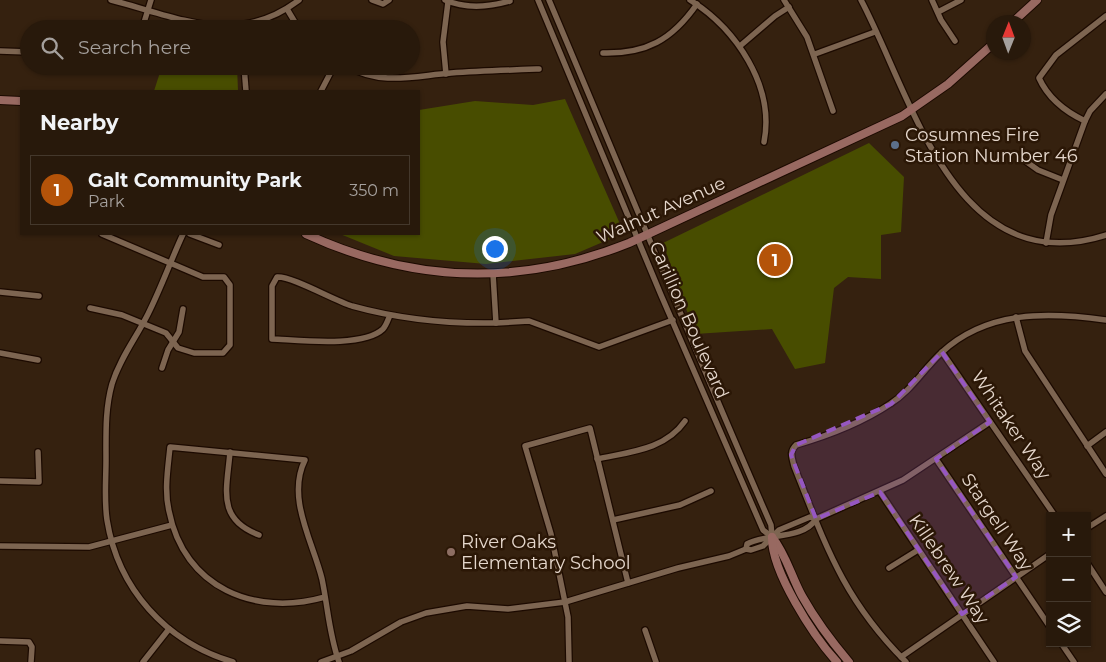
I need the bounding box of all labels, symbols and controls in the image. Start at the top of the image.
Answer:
north arrow [986,15,1031,60]
search box [20,20,420,75]
icon: search [38,34,66,62]
text: Search here [78,36,191,59]
text: Nearby [40,110,119,135]
place label: Cosumnes Fire Station Number 46 [905,124,1078,167]
marker: Cosumnes Fire Station Number 46 [889,139,901,151]
text: Galt Community Park [88,169,302,192]
street label: Walnut Avenue [593,172,729,248]
text: 1 [54,181,60,200]
text: 350 m [349,181,399,200]
text: Park [88,192,125,211]
your location [482,236,508,262]
street label: Carillion Boulevard [644,238,734,402]
pin: 1 [759,241,791,279]
street label: Whitaker Way [967,366,1056,484]
street label: Stargell Way [956,469,1038,575]
street label: Killebrew Way [904,510,994,628]
map controls [1046,512,1091,647]
button: + [1046,512,1091,557]
place label: River Oaks Elementary School [461,531,631,574]
marker: River Oaks Elementary School [445,546,457,558]
button: − [1046,557,1091,602]
button: layers [1046,602,1091,647]

